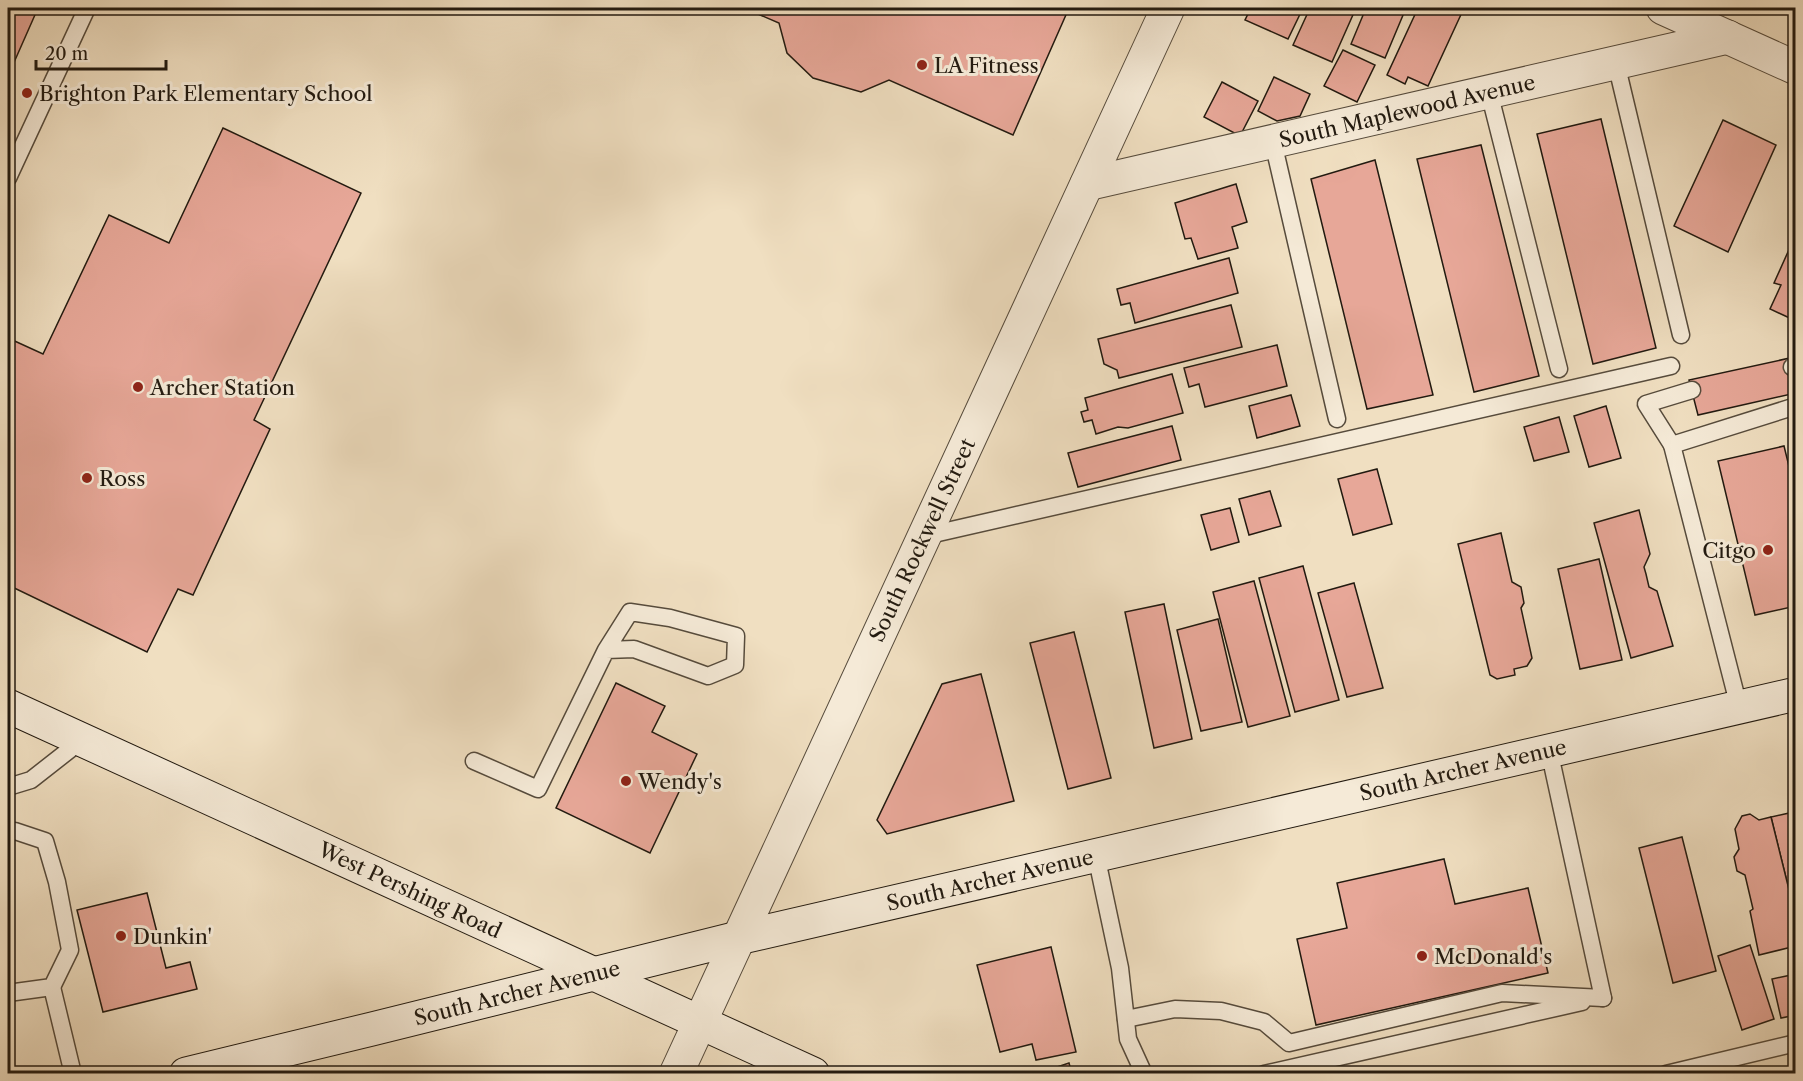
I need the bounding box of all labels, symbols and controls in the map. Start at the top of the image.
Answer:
scale bar [36,33,166,71]
text: 20 m [45,43,89,65]
place label: LA Fitness [934,53,1039,78]
marker: LA Fitness [915,58,929,72]
street label: South Maplewood Avenue [1277,69,1537,153]
place label: Brighton Park Elementary School [39,81,373,106]
marker: Brighton Park Elementary School [20,86,34,100]
place label: Archer Station [149,375,295,400]
marker: Archer Station [131,380,145,394]
street label: South Rockwell Street [864,434,980,646]
place label: Ross [99,466,145,491]
marker: Ross [80,471,94,485]
place label: Citgo [1702,538,1756,563]
marker: Citgo [1761,543,1775,557]
street label: South Archer Avenue [1357,734,1569,806]
place label: Wendy's [637,769,722,794]
marker: Wendy's [619,774,633,788]
street label: West Pershing Road [313,836,506,944]
street label: South Archer Avenue [884,844,1096,916]
place label: Dunkin' [133,924,212,949]
marker: Dunkin' [114,929,128,943]
place label: McDonald's [1434,944,1552,969]
marker: McDonald's [1415,949,1429,963]
street label: South Archer Avenue [411,955,623,1031]

